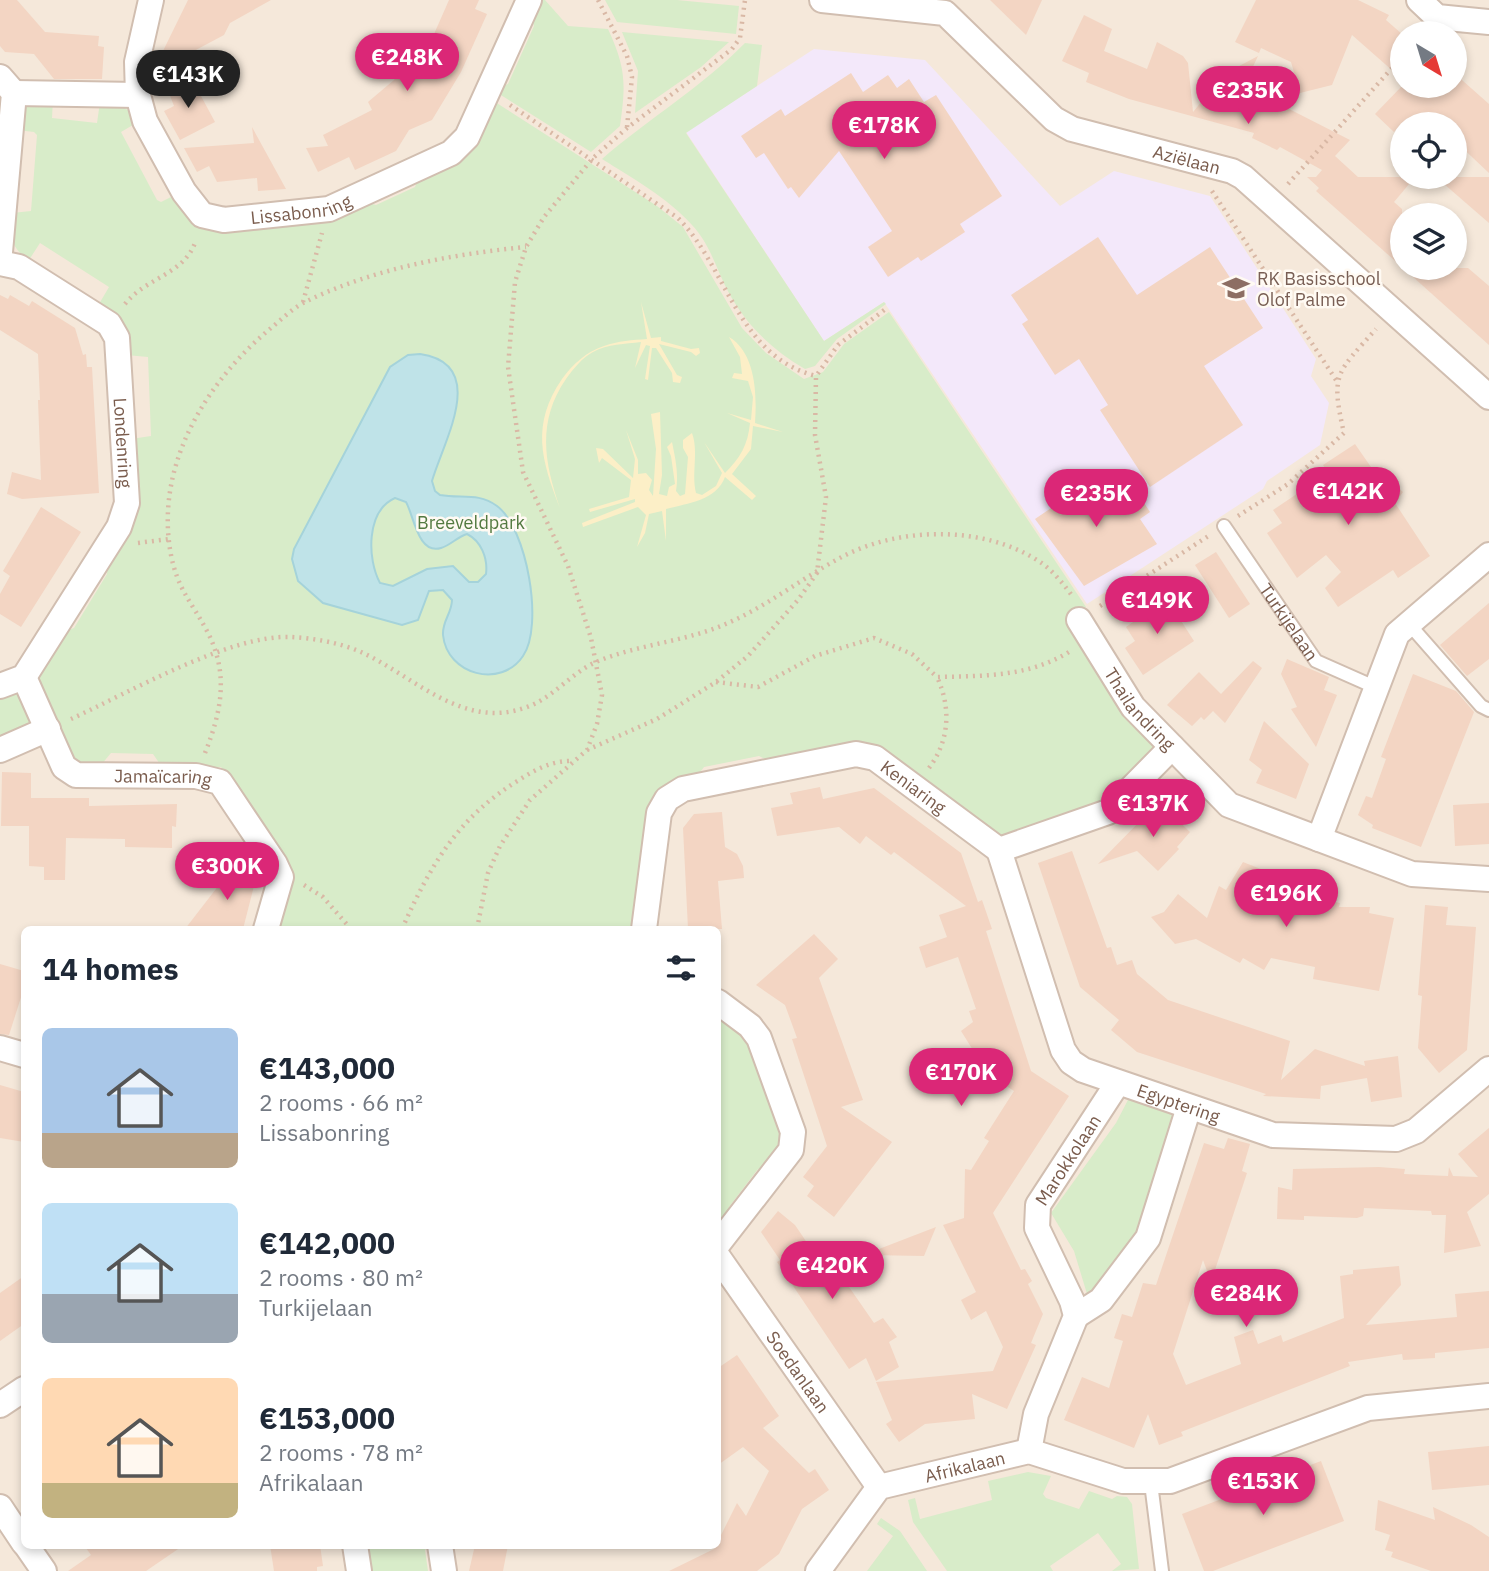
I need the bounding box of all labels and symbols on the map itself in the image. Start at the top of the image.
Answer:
north arrow [1390,21,1466,98]
pin: €248K [358,34,456,93]
pin: €143K [139,50,237,110]
pin: €235K [1199,66,1297,126]
pin: €178K [835,102,933,161]
street label: Aziëlaan [1151,139,1223,179]
street label: Lissabonring [249,189,355,229]
place label: RK Basisschool Olof Palme [1257,267,1381,311]
school or university icon: RK Basisschool Olof Palme [1221,273,1251,303]
street label: Londenring [109,397,138,489]
pin: €142K [1299,468,1397,527]
pin: €235K [1047,470,1145,529]
park label: Breeveldpark [417,511,525,534]
pin: €149K [1108,576,1206,636]
street label: Turkijelaan [1255,579,1324,665]
street label: Thailandring [1100,663,1181,755]
street label: Keniaring [876,755,951,819]
street label: Jamaïcaring [114,764,215,791]
pin: €137K [1104,780,1202,839]
pin: €300K [178,842,276,902]
pin: €196K [1237,870,1335,929]
pin: €170K [912,1048,1010,1108]
street label: Egyptering [1134,1078,1224,1128]
street label: Marokkolaan [1029,1110,1106,1210]
pin: €420K [783,1242,881,1301]
pin: €284K [1197,1270,1295,1329]
street label: Soedanlaan [762,1326,835,1417]
street label: Afrikalaan [922,1446,1007,1487]
pin: €153K [1214,1458,1312,1517]

